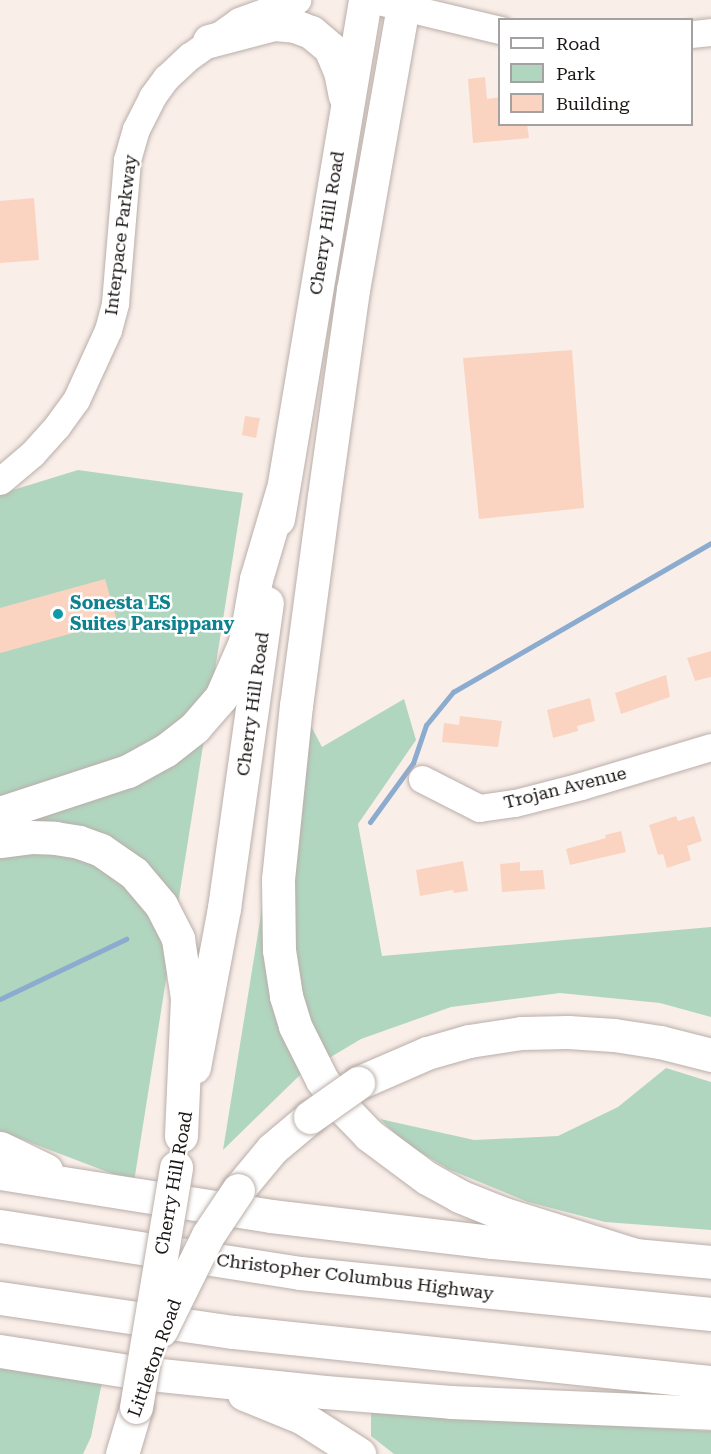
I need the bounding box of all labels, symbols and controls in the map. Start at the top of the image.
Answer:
legend [498,18,693,126]
text: Road [556,33,600,54]
text: Park [556,63,596,84]
text: Building [556,93,630,114]
street label: Cherry Hill Road [305,150,349,296]
street label: Interpace Parkway [100,153,142,317]
place label: Sonesta ES Suites Parsippany [70,593,234,636]
marker: Sonesta ES Suites Parsippany [51,607,65,621]
street label: Cherry Hill Road [232,631,274,777]
street label: Trojan Avenue [501,762,629,814]
street label: Cherry Hill Road [151,1110,197,1256]
street label: Christopher Columbus Highway [215,1249,495,1305]
street label: Littleton Road [124,1296,186,1420]

